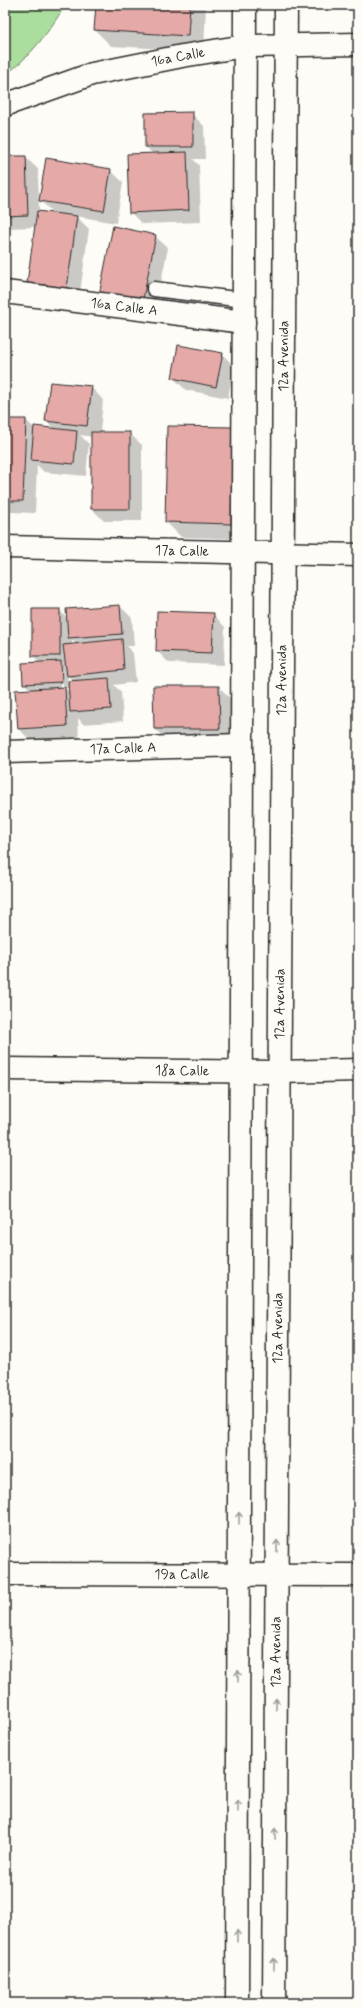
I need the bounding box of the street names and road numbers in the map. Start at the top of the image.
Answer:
street label: 16a Calle [149,43,207,71]
street label: 16a Calle A [89,294,159,320]
street label: 12a Avenida [275,320,293,392]
street label: 17a Calle [155,541,210,561]
street label: 12a Avenida [273,644,291,716]
street label: 17a Calle A [89,739,157,758]
street label: 12a Avenida [271,968,289,1040]
street label: 18a Calle [155,1062,210,1080]
street label: 12a Avenida [269,1292,287,1364]
street label: 19a Calle [154,1565,210,1584]
street label: 12a Avenida [267,1616,285,1688]

